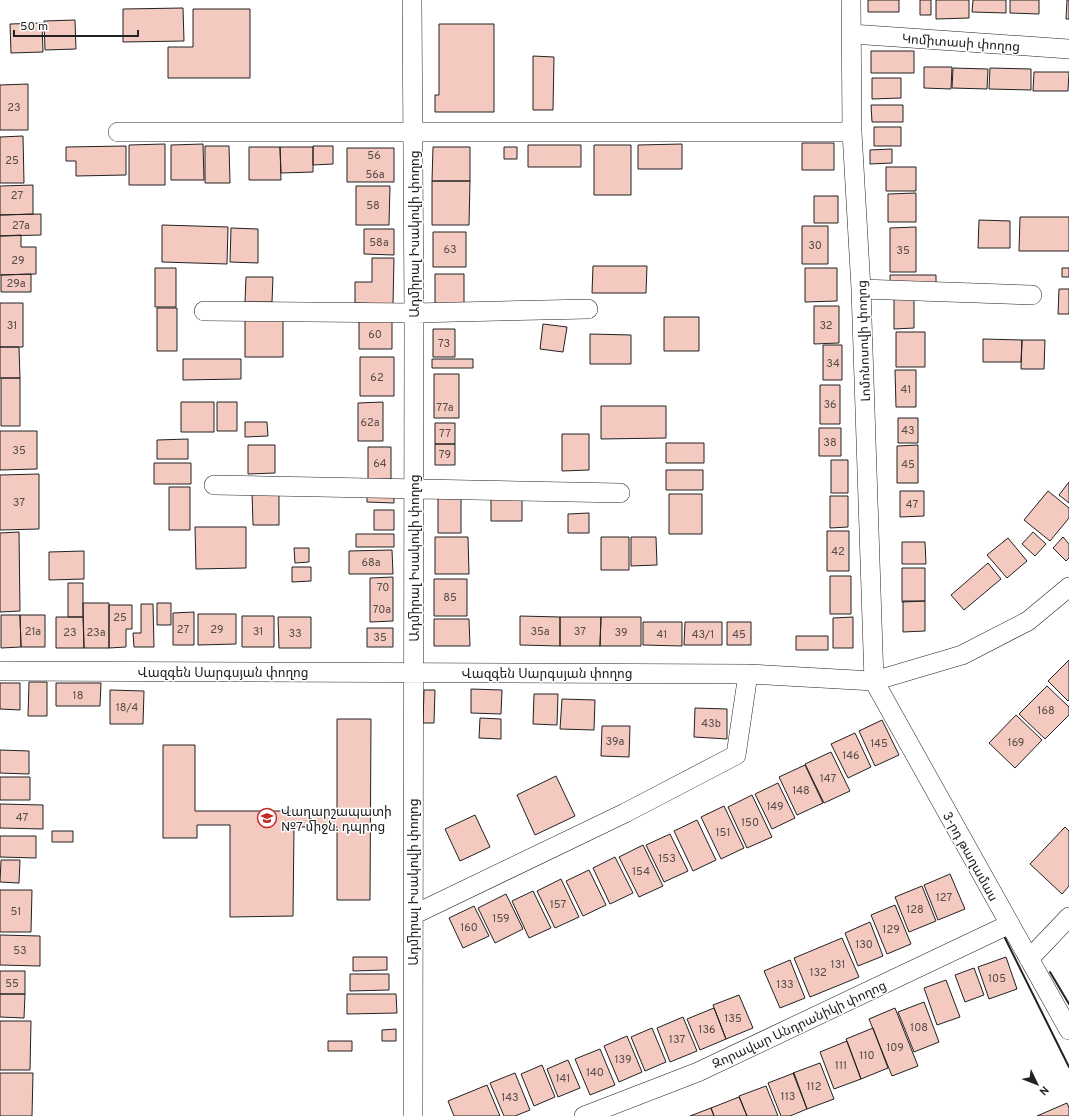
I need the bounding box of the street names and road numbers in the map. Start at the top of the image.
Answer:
street label: Կոմիտասի փողոց [901,32,1020,56]
street label: Ադմիրալ Իսակովի փողոց [408,150,424,318]
street label: Լոմոնոսովի փողոց [855,280,875,402]
street label: Ադմիրալ Իսակովի փողոց [408,474,424,642]
street label: Վազգեն Սարգսյան փողոց [137,666,309,682]
street label: Վազգեն Սարգսյան փողոց [461,667,633,683]
street label: Ադմիրալ Իսակովի փողոց [407,798,423,966]
street label: 3-րդ թաղամաս [938,809,1000,905]
street label: Զորավար Անդրանիկի փողոց [710,978,890,1073]

